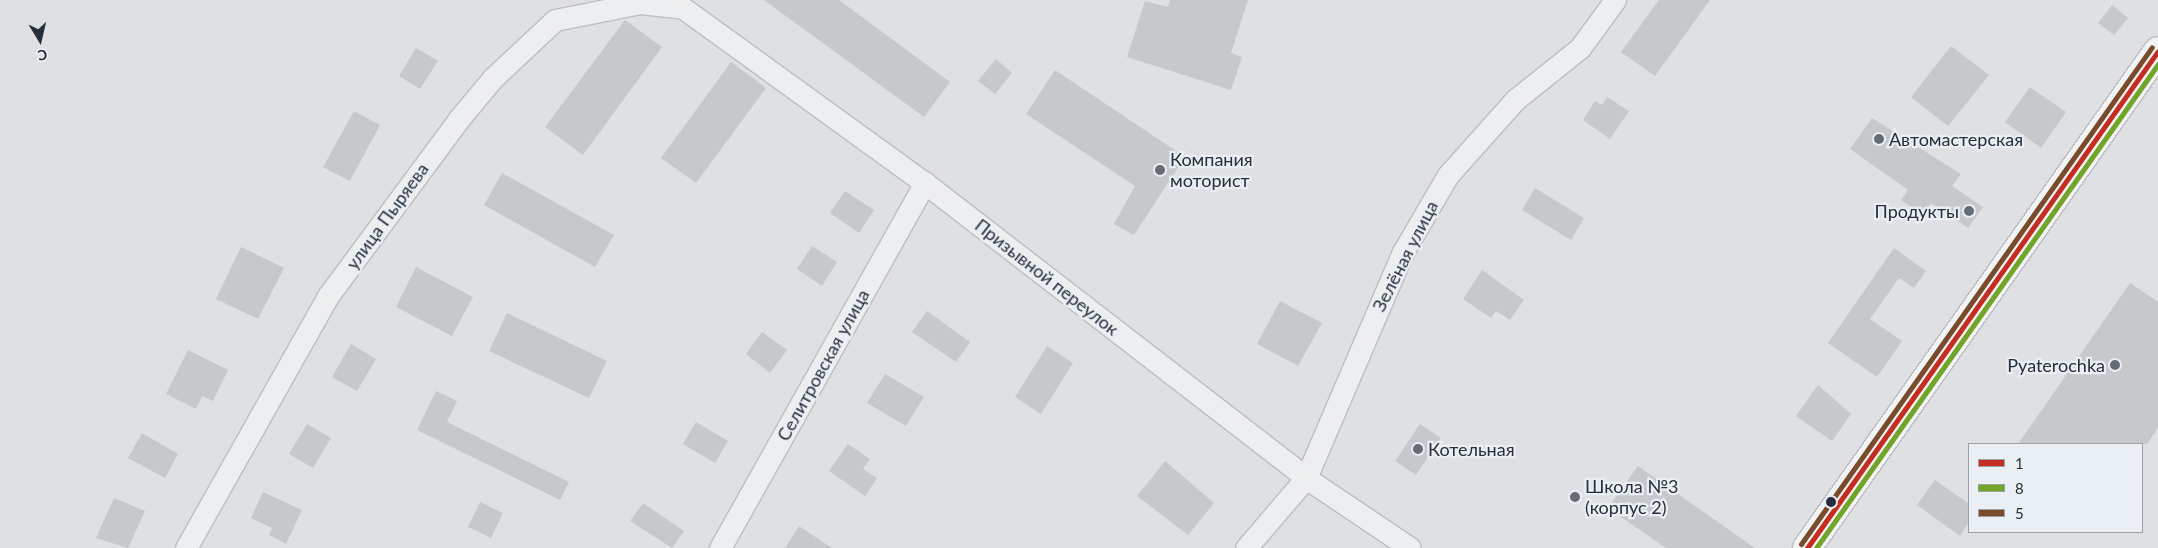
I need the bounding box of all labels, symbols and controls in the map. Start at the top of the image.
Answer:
north arrow [15,15,65,65]
text: С [37,46,48,64]
place label: Автомастерская [1889,128,2023,150]
marker: Автомастерская [1873,133,1885,145]
place label: Компания моторист [1170,149,1253,192]
street label: улица Пыряева [341,159,433,273]
marker: Компания моторист [1154,164,1166,176]
street label: Зелёная улица [1368,197,1442,315]
place label: Продукты [1875,200,1959,222]
marker: Продукты [1963,205,1975,217]
street label: Призывной переулок [971,214,1123,340]
street label: Селитровская улица [772,285,874,445]
place label: Pyaterochka [2007,354,2105,376]
marker: Pyaterochka [2109,359,2121,371]
place label: Котельная [1428,438,1515,460]
marker: Котельная [1412,443,1424,455]
legend [1968,443,2143,533]
text: 1 [2015,454,2024,472]
place label: Школа №3 (корпус 2) [1585,476,1678,518]
text: 8 [2015,479,2024,497]
marker: Школа №3 (корпус 2) [1569,491,1581,503]
unlabelled marker [1826,497,1836,507]
text: 5 [2015,504,2024,522]

